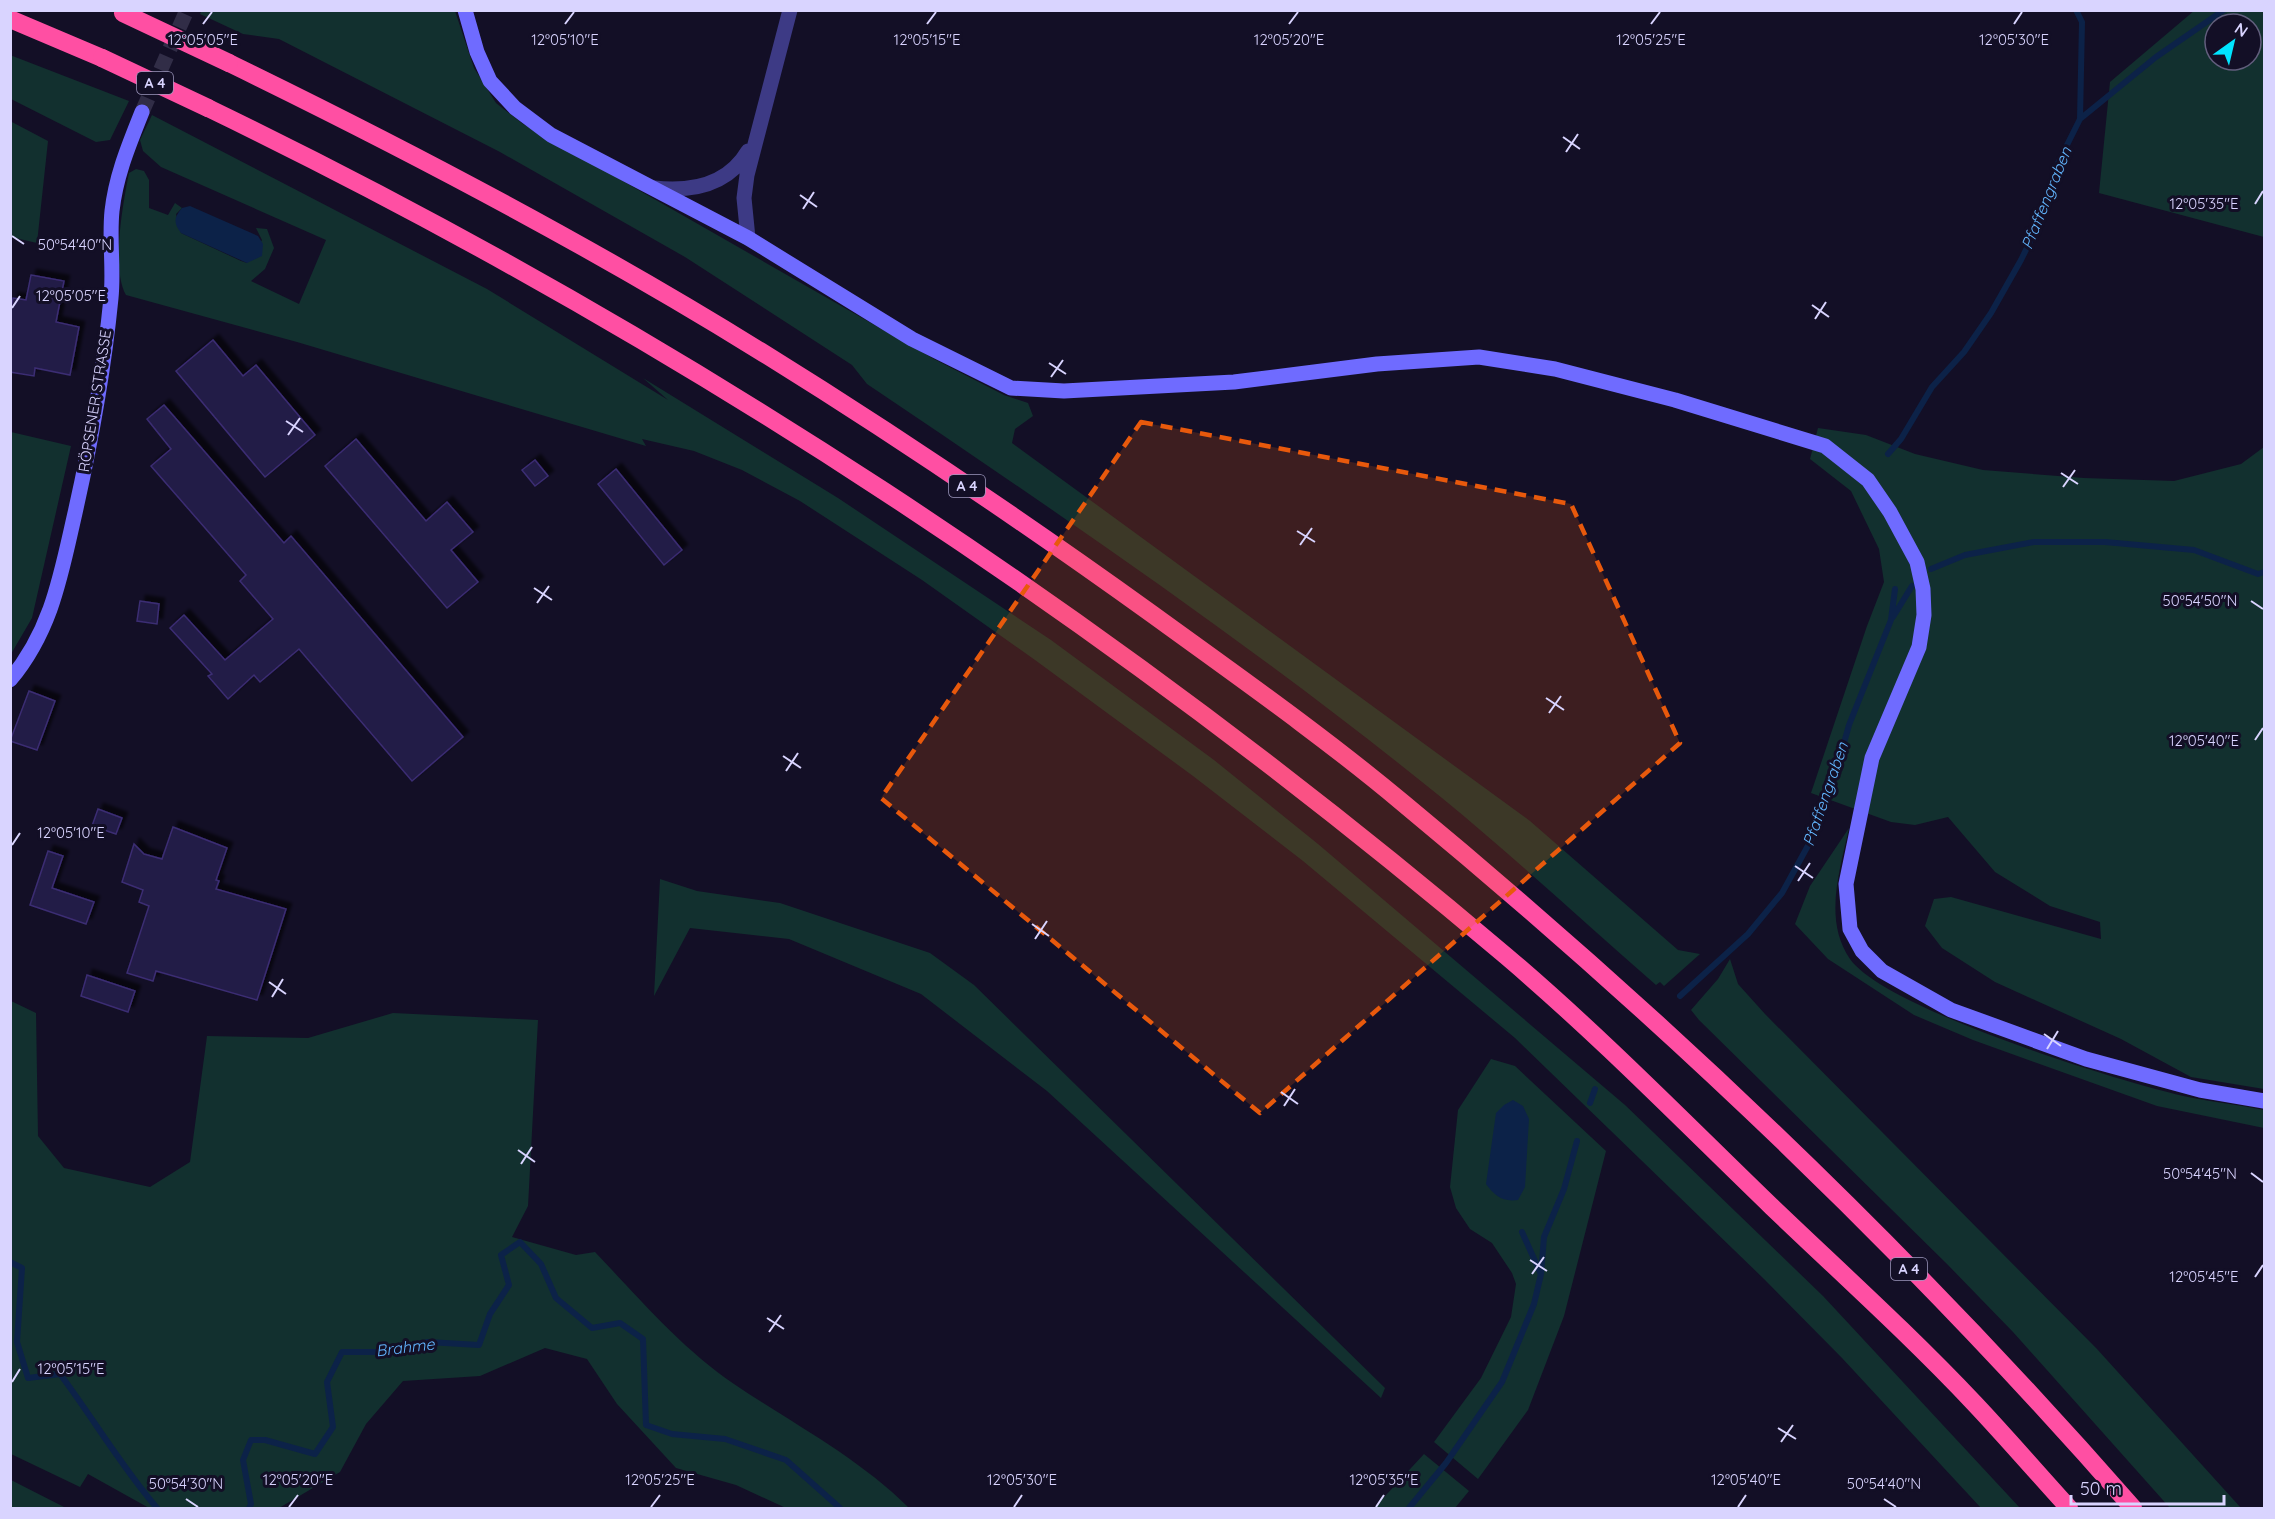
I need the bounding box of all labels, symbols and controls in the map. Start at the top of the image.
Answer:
north arrow [2203,12,2263,72]
text: N [2231,18,2252,41]
text: 12°05'05"E [168,30,238,49]
text: 12°05'10"E [531,30,599,49]
text: 12°05'15"E [894,30,960,49]
text: 12°05'20"E [1254,30,1324,49]
text: 12°05'25"E [1616,30,1686,49]
text: 12°05'30"E [1979,30,2049,49]
road number: A 4 [137,72,173,94]
water label: Pfaffengraben [2016,143,2076,252]
text: 12°05'35"E [2169,194,2239,213]
text: 50°54'40"N [38,235,112,254]
text: 12°05'05"E [36,286,106,305]
street label: RÖPSENER STRASSE [74,328,115,473]
road number: A 4 [949,475,985,497]
text: 50°54'50"N [2163,591,2237,610]
text: 12°05'40"E [2169,731,2239,750]
water label: Pfaffengraben [1798,739,1852,849]
text: 12°05'10"E [37,823,105,842]
text: 50°54'45"N [2163,1164,2237,1183]
road number: A 4 [1891,1258,1927,1280]
text: 12°05'45"E [2169,1267,2239,1286]
water label: Brahme [375,1333,436,1361]
text: 12°05'15"E [38,1359,104,1378]
scale bar [2071,1468,2224,1506]
text: 12°05'20"E [263,1470,333,1489]
text: 12°05'25"E [625,1470,695,1489]
text: 12°05'30"E [987,1470,1057,1489]
text: 12°05'35"E [1349,1470,1419,1489]
text: 12°05'40"E [1711,1470,1781,1489]
text: 50°54'30"N [149,1474,223,1493]
text: 50°54'40"N [1847,1474,1921,1493]
text: 50 m [2080,1477,2122,1500]

